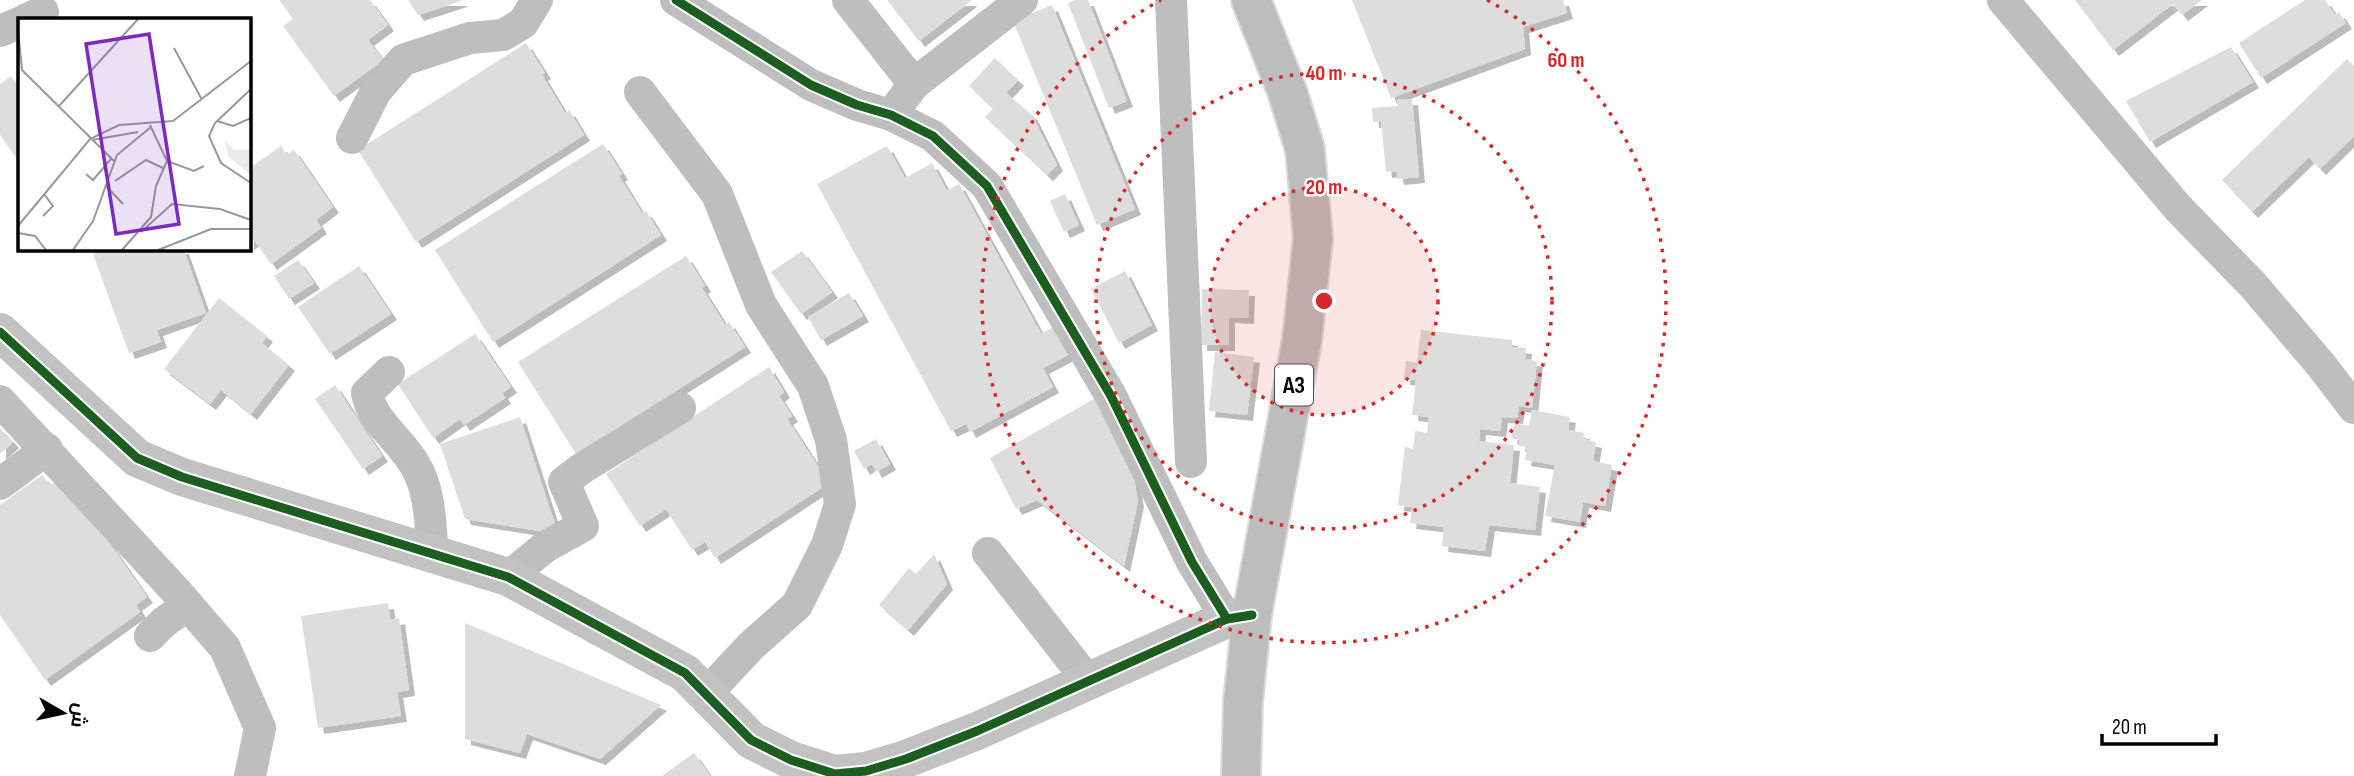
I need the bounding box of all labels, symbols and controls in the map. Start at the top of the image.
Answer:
inset map [18,18,250,250]
text: 60 m [1547,48,1585,73]
text: 40 m [1306,61,1342,86]
text: 20 m [1306,175,1342,200]
centre of rings [1312,289,1336,313]
road number: A3 [1275,364,1313,406]
north arrow [28,678,98,748]
text: ش [65,702,92,729]
scale bar [2102,702,2216,746]
text: 20 m [2112,715,2147,740]

